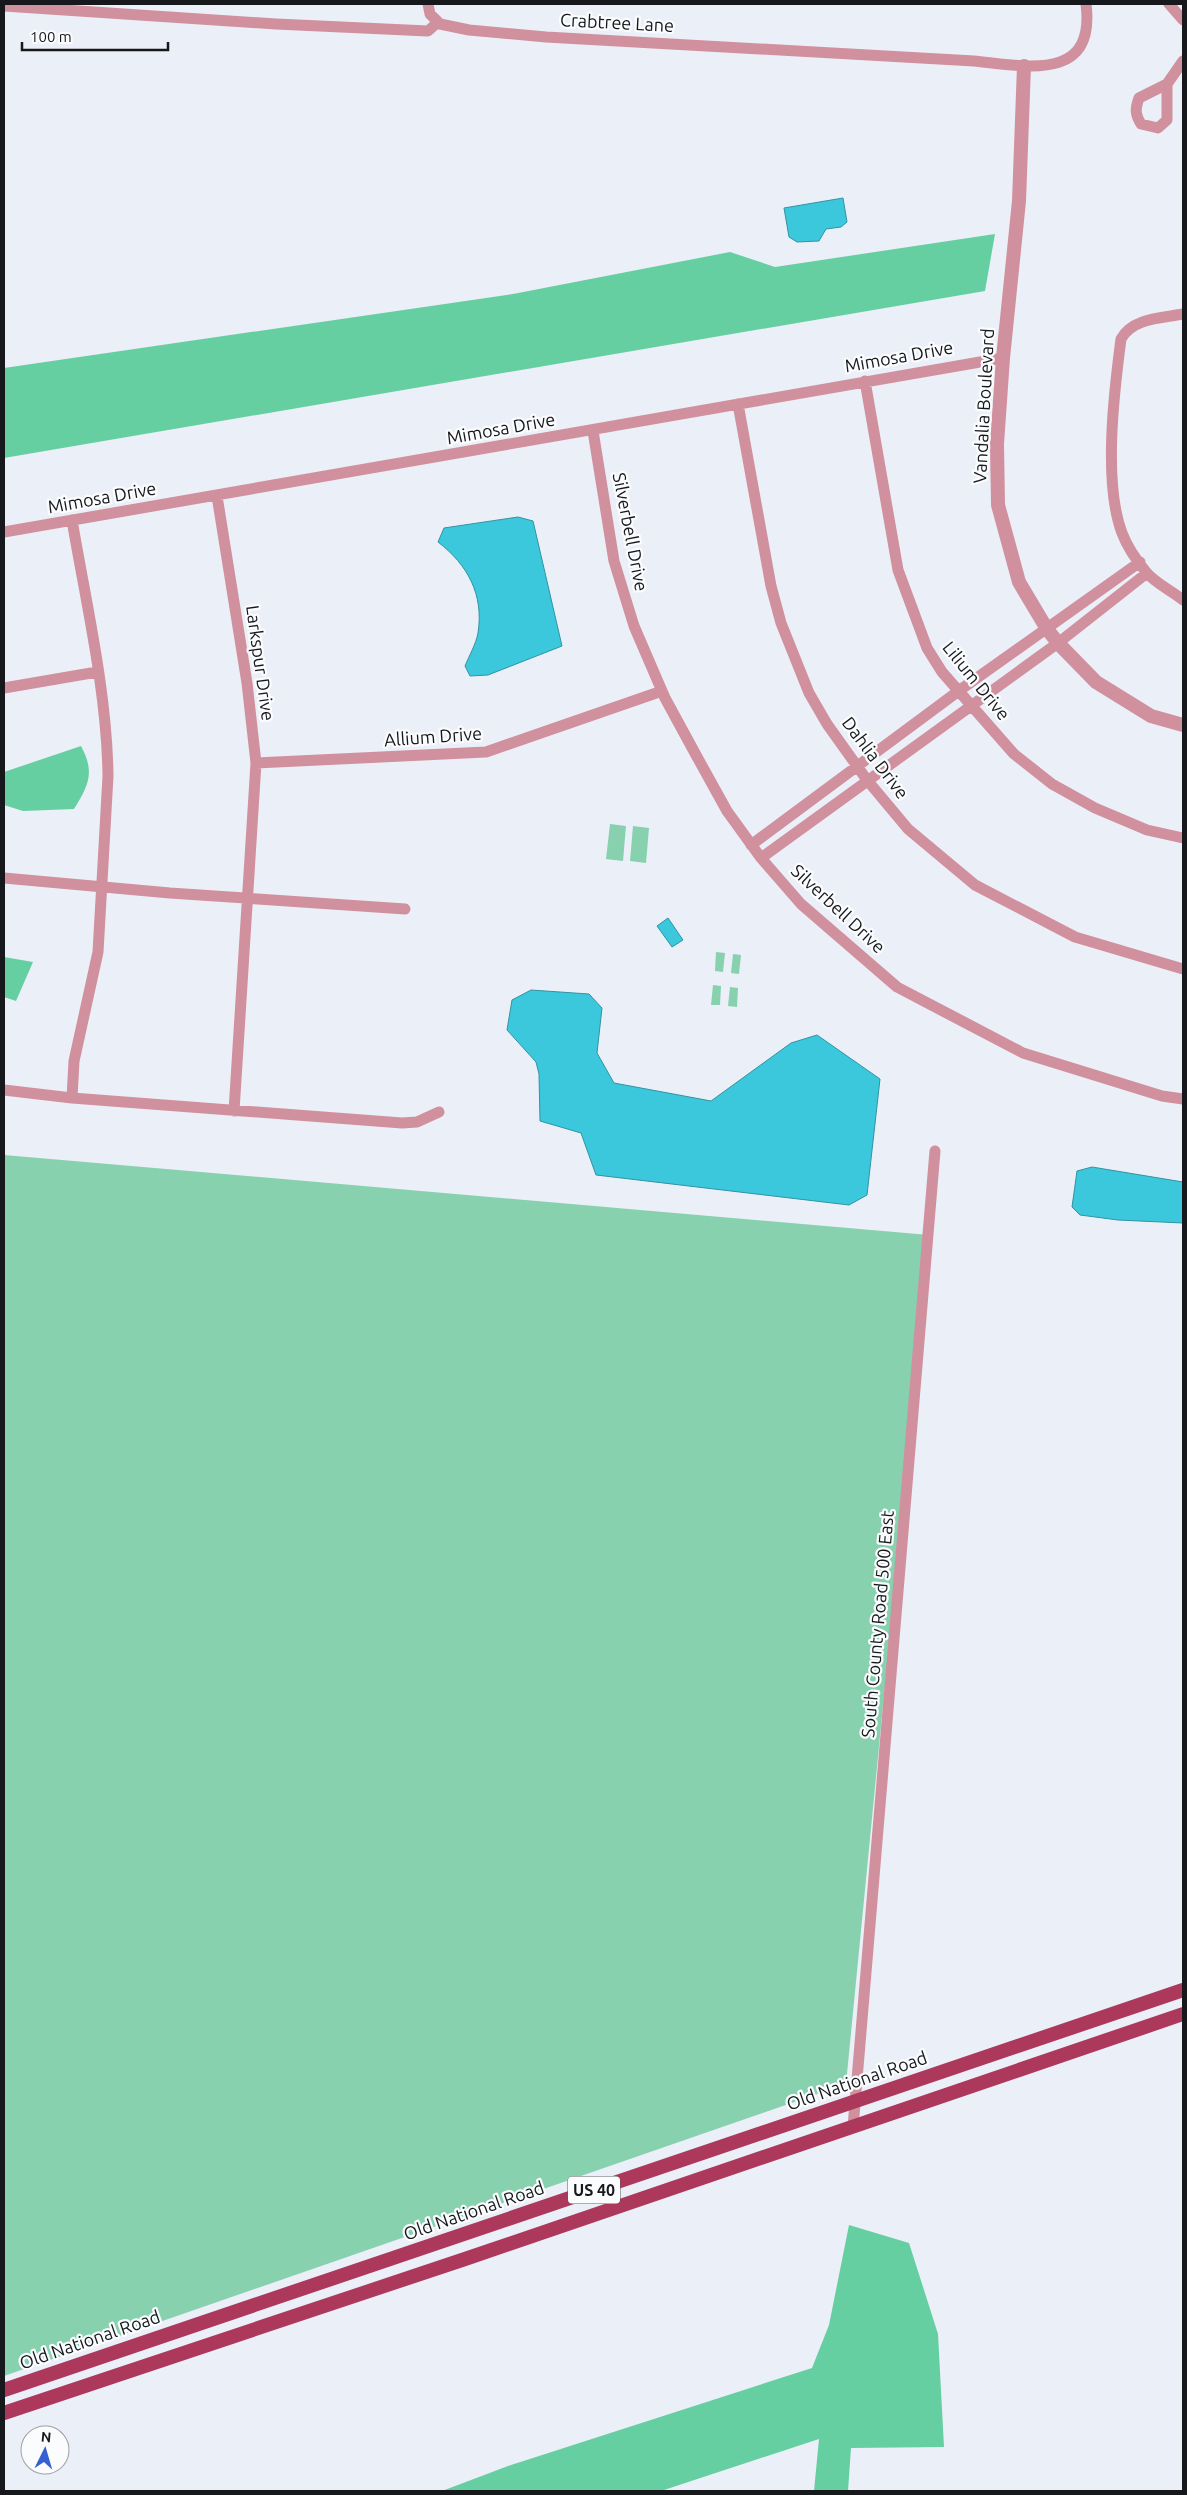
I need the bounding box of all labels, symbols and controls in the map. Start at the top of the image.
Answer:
street label: Crabtree Lane [560,9,675,35]
scale bar [22,20,169,52]
text: 100 m [30,28,72,45]
street label: Vandalia Boulevard [969,328,997,484]
street label: Mimosa Drive [843,337,955,375]
street label: Mimosa Drive [445,409,557,447]
street label: Silverbell Drive [610,471,652,593]
street label: Mimosa Drive [46,478,158,516]
street label: Larkspur Drive [243,604,279,722]
street label: Lilium Drive [939,637,1014,724]
street label: Dahlia Drive [839,713,913,802]
street label: Allium Drive [383,723,483,749]
street label: Silverbell Drive [788,860,890,957]
street label: South County Road 500 East [857,1509,897,1738]
street label: Old National Road [784,2047,930,2113]
road number: US 40 [568,2176,620,2204]
street label: Old National Road [401,2177,547,2243]
street label: Old National Road [17,2306,163,2372]
north arrow [20,2425,70,2475]
text: N [40,2429,52,2445]

